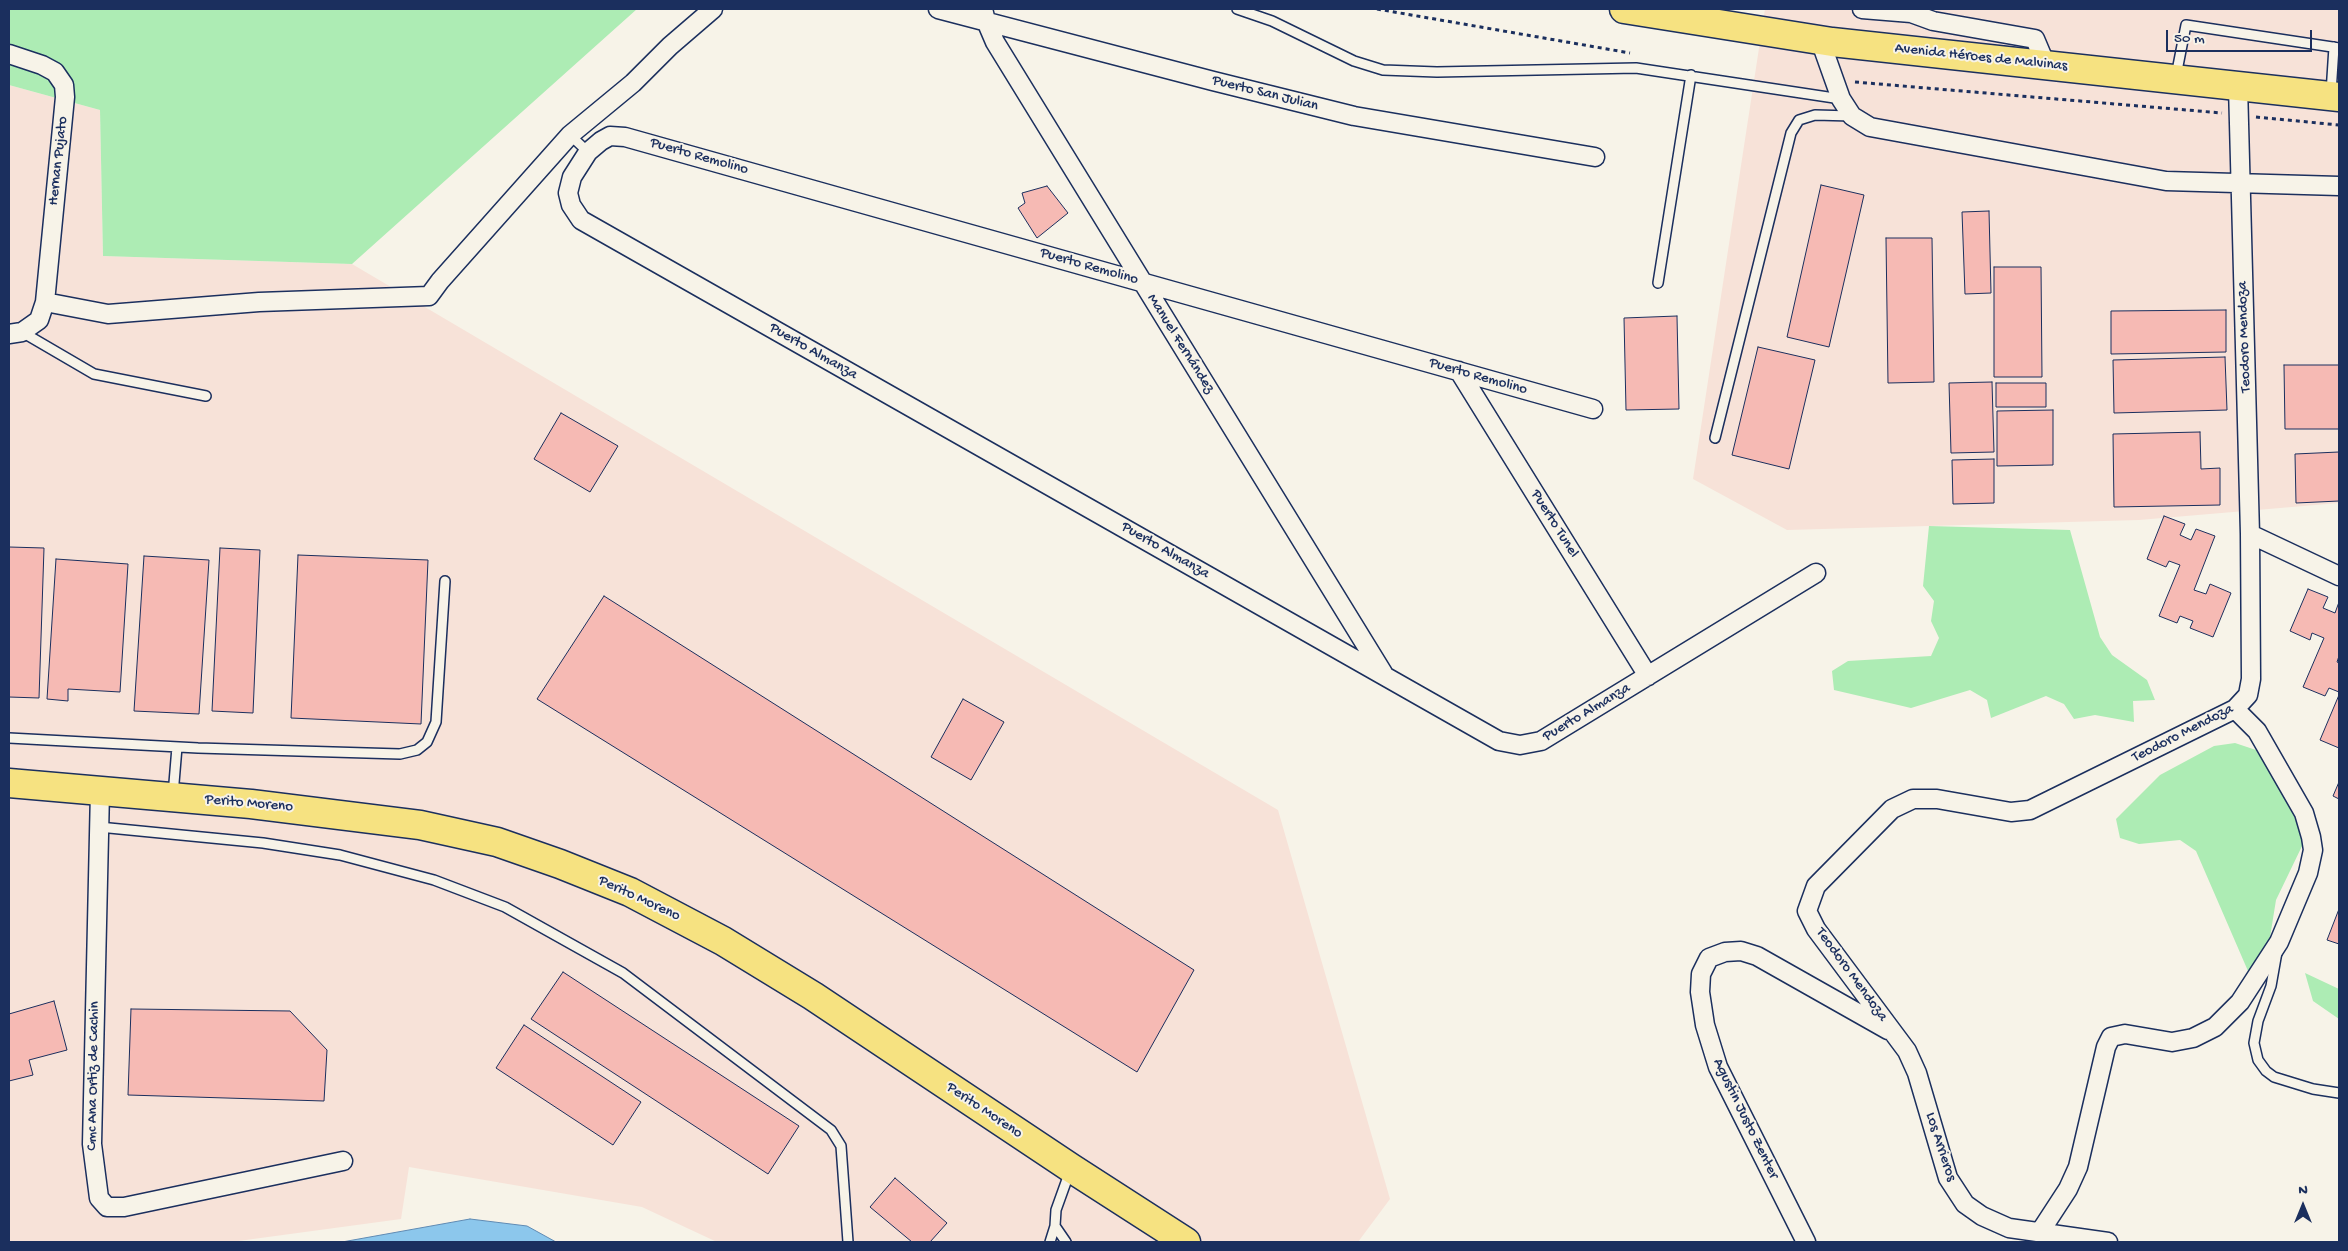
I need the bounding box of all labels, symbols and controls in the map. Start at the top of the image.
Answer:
scale bar [2168,20,2314,52]
text: 50 m [2174,30,2205,48]
street label: Avenida Héroes de Malvinas [1894,40,2068,76]
street label: Puerto San Julian [1210,72,1320,116]
street label: Hernan Pujato [45,115,73,207]
street label: Puerto Remolino [648,134,750,180]
street label: Puerto Remolino [1038,244,1140,290]
street label: Teodoro Mendoza [2234,281,2256,393]
street label: Manuel Fernández [1142,291,1218,397]
street label: Puerto Almanza [766,319,860,385]
street label: Puerto Remolino [1427,354,1529,400]
street label: Puerto Tunel [1526,487,1582,561]
street label: Puerto Almanza [1118,518,1212,584]
street label: Puerto Almanza [1540,680,1634,746]
street label: Teodoro Mendoza [2129,701,2237,767]
street label: Perito Moreno [204,791,294,817]
street label: Perito Moreno [595,872,683,926]
street label: Teodoro Mendoza [1811,925,1891,1025]
street label: Cmc Ana Ortiz de Cachin [84,1001,104,1151]
street label: Agustin Justo Zenter [1708,1056,1782,1182]
street label: Perito Moreno [942,1079,1026,1143]
street label: Los Arrieros [1920,1110,1960,1184]
north arrow [2278,1181,2328,1231]
text: N [2298,1182,2308,1199]

